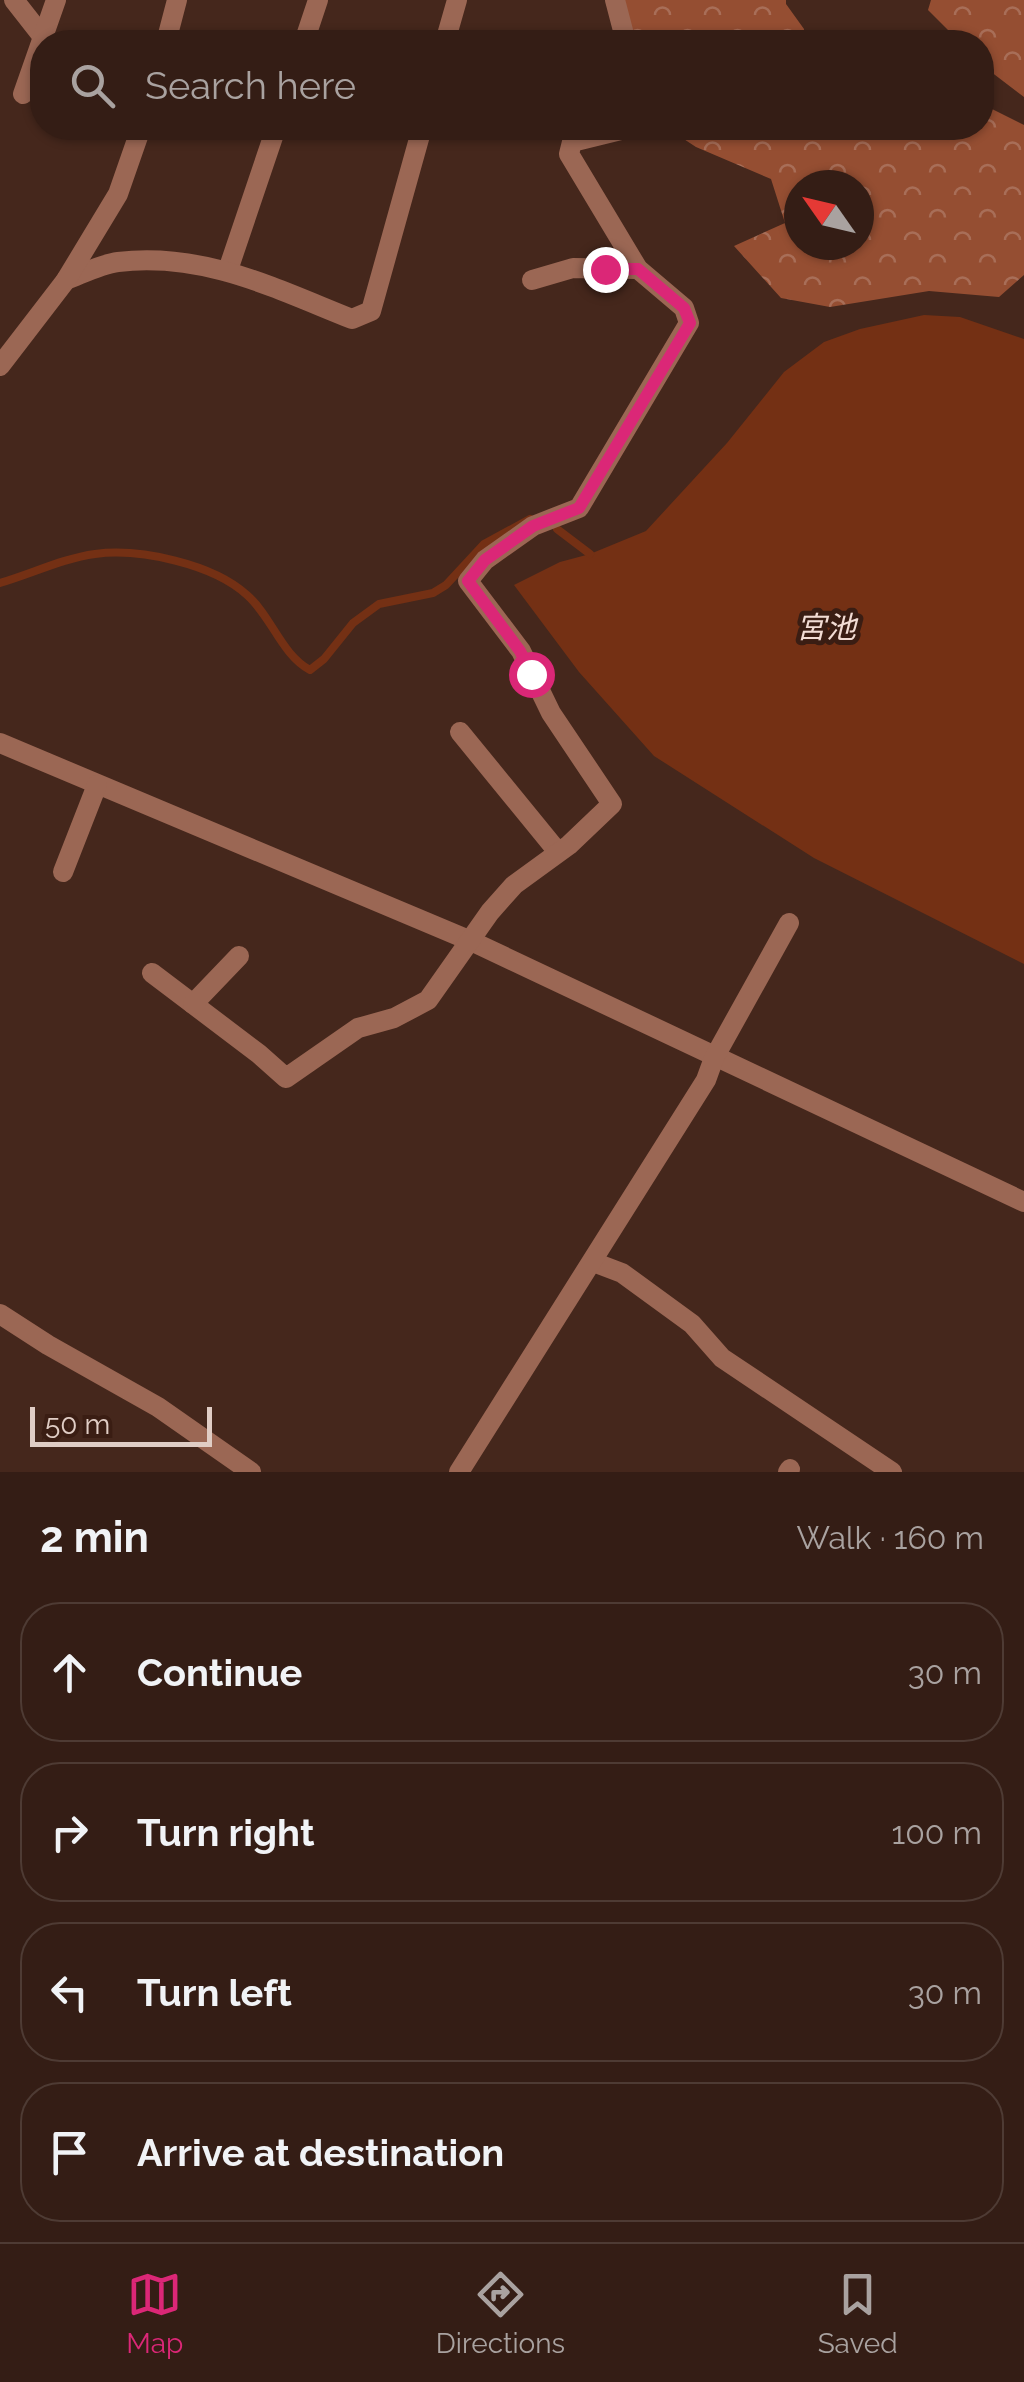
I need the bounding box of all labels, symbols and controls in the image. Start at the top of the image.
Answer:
search box [30,30,994,140]
icon: search [65,58,120,113]
text: Search here [145,63,356,108]
north arrow [784,170,874,260]
route end [583,247,629,293]
water label: 宮池 [796,610,859,645]
route start [509,652,555,698]
scale bar [30,1402,212,1446]
text: 50 m [45,1408,110,1441]
text: 2 min [40,1513,149,1562]
text: Walk · 160 m [797,1519,984,1556]
icon: ahead [42,1645,97,1700]
text: Continue [137,1650,302,1695]
text: 30 m [908,1654,982,1691]
icon: right [42,1805,97,1860]
text: Turn right [137,1810,314,1855]
text: 100 m [892,1814,982,1851]
icon: left [42,1965,97,2020]
text: Turn left [137,1970,292,2015]
text: 30 m [908,1974,982,2011]
icon: arrive [42,2125,97,2180]
text: Arrive at destination [137,2130,504,2175]
tab: Map [126,2267,183,2360]
tab: Directions [436,2267,565,2360]
tab: Saved [818,2267,898,2360]

